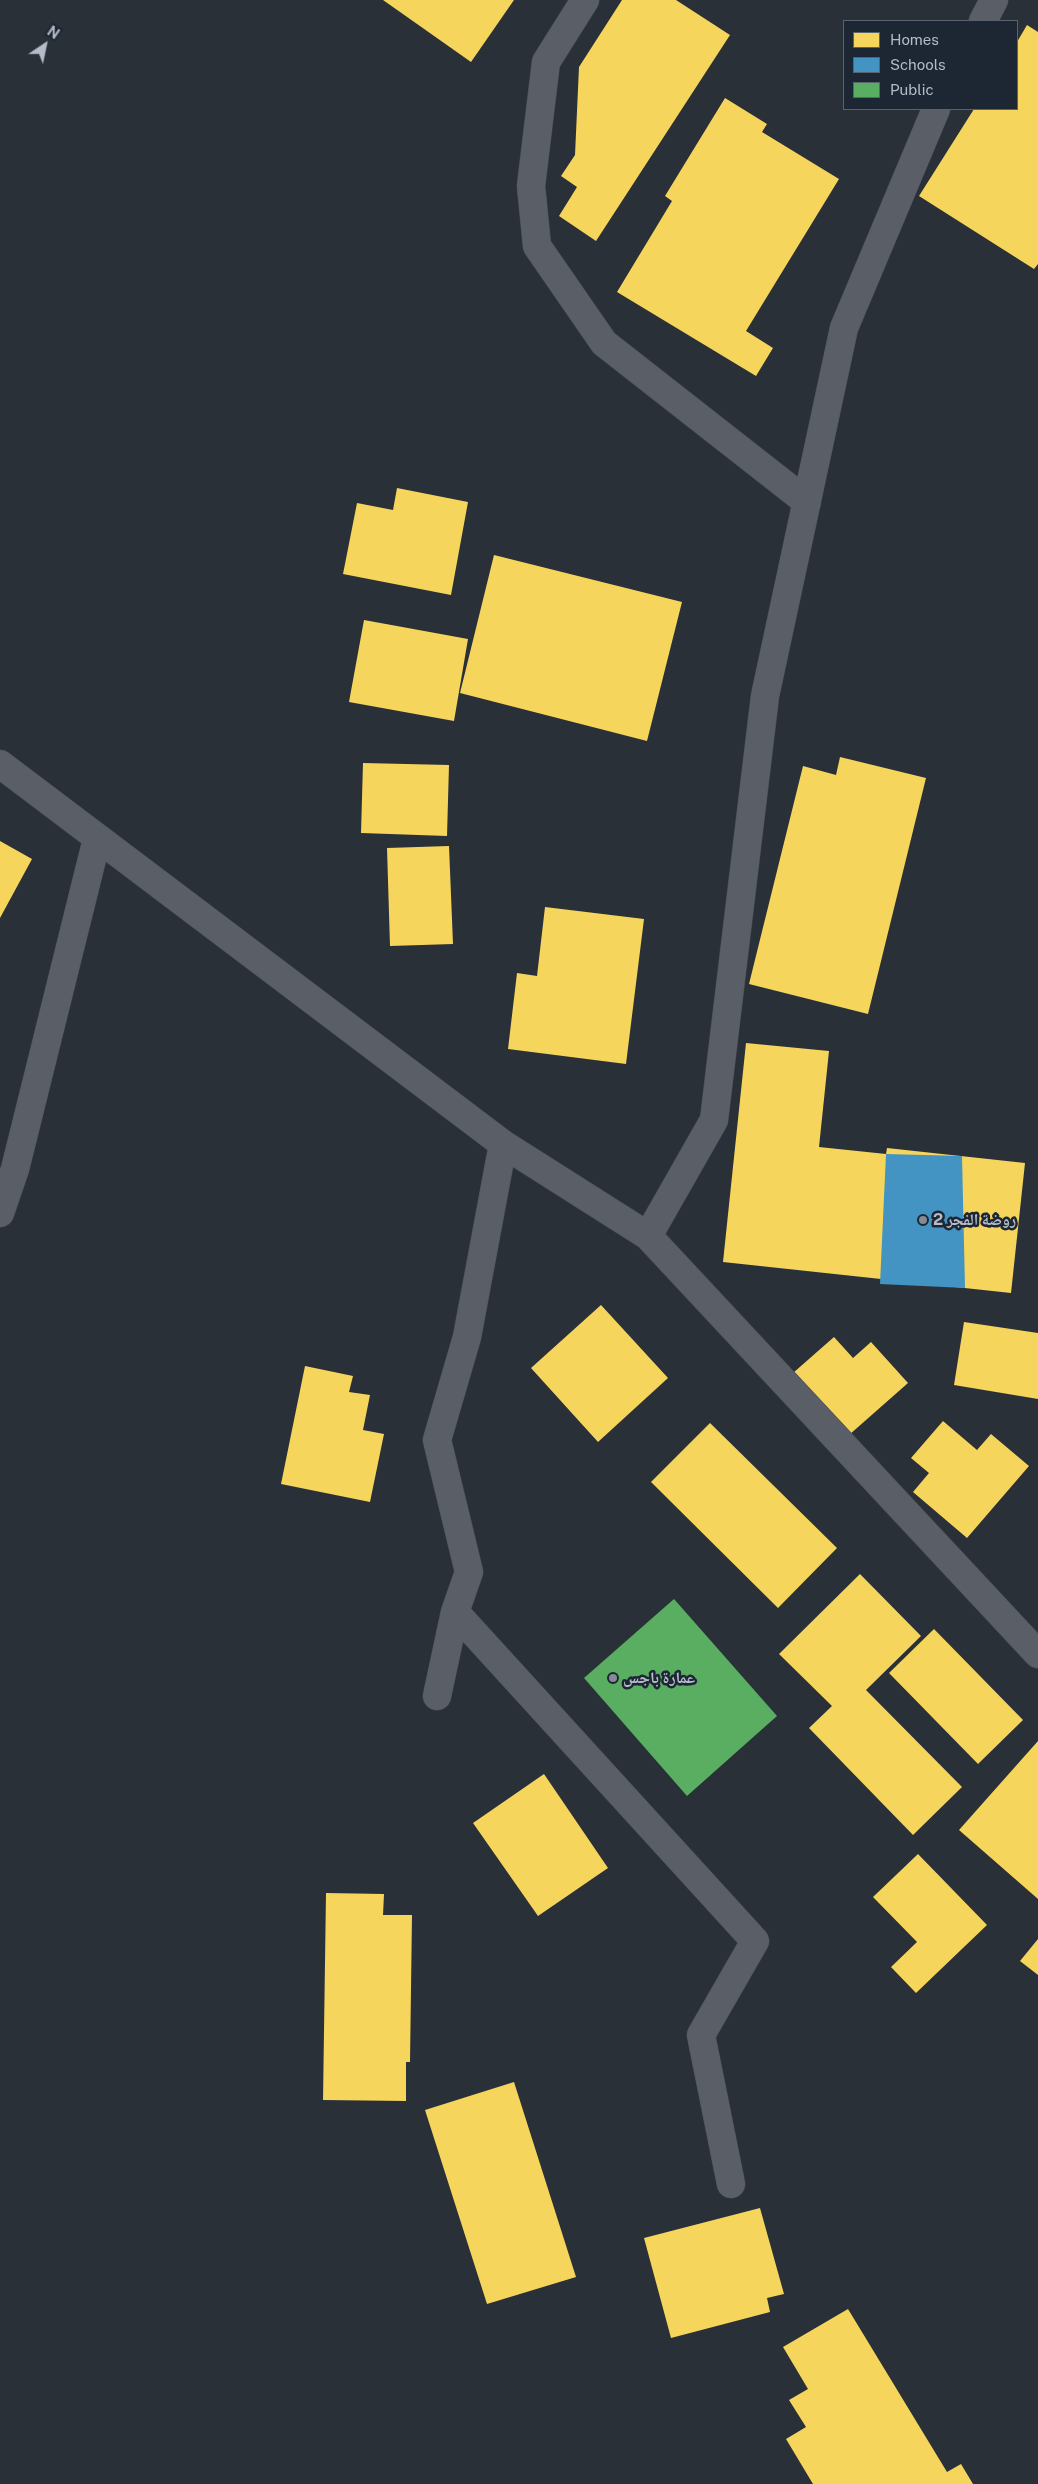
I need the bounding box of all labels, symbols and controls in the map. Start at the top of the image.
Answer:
north arrow [20,20,70,70]
legend [843,20,1018,110]
text: N [44,23,62,42]
text: Homes [890,31,939,48]
text: Schools [890,56,946,73]
text: Public [890,81,934,98]
place label: روضة الفجر 2 [933,1210,1016,1230]
marker: روضة الفجر 2 [917,1214,929,1226]
place label: عمارة باجس [623,1668,695,1688]
marker: عمارة باجس [607,1672,619,1684]

